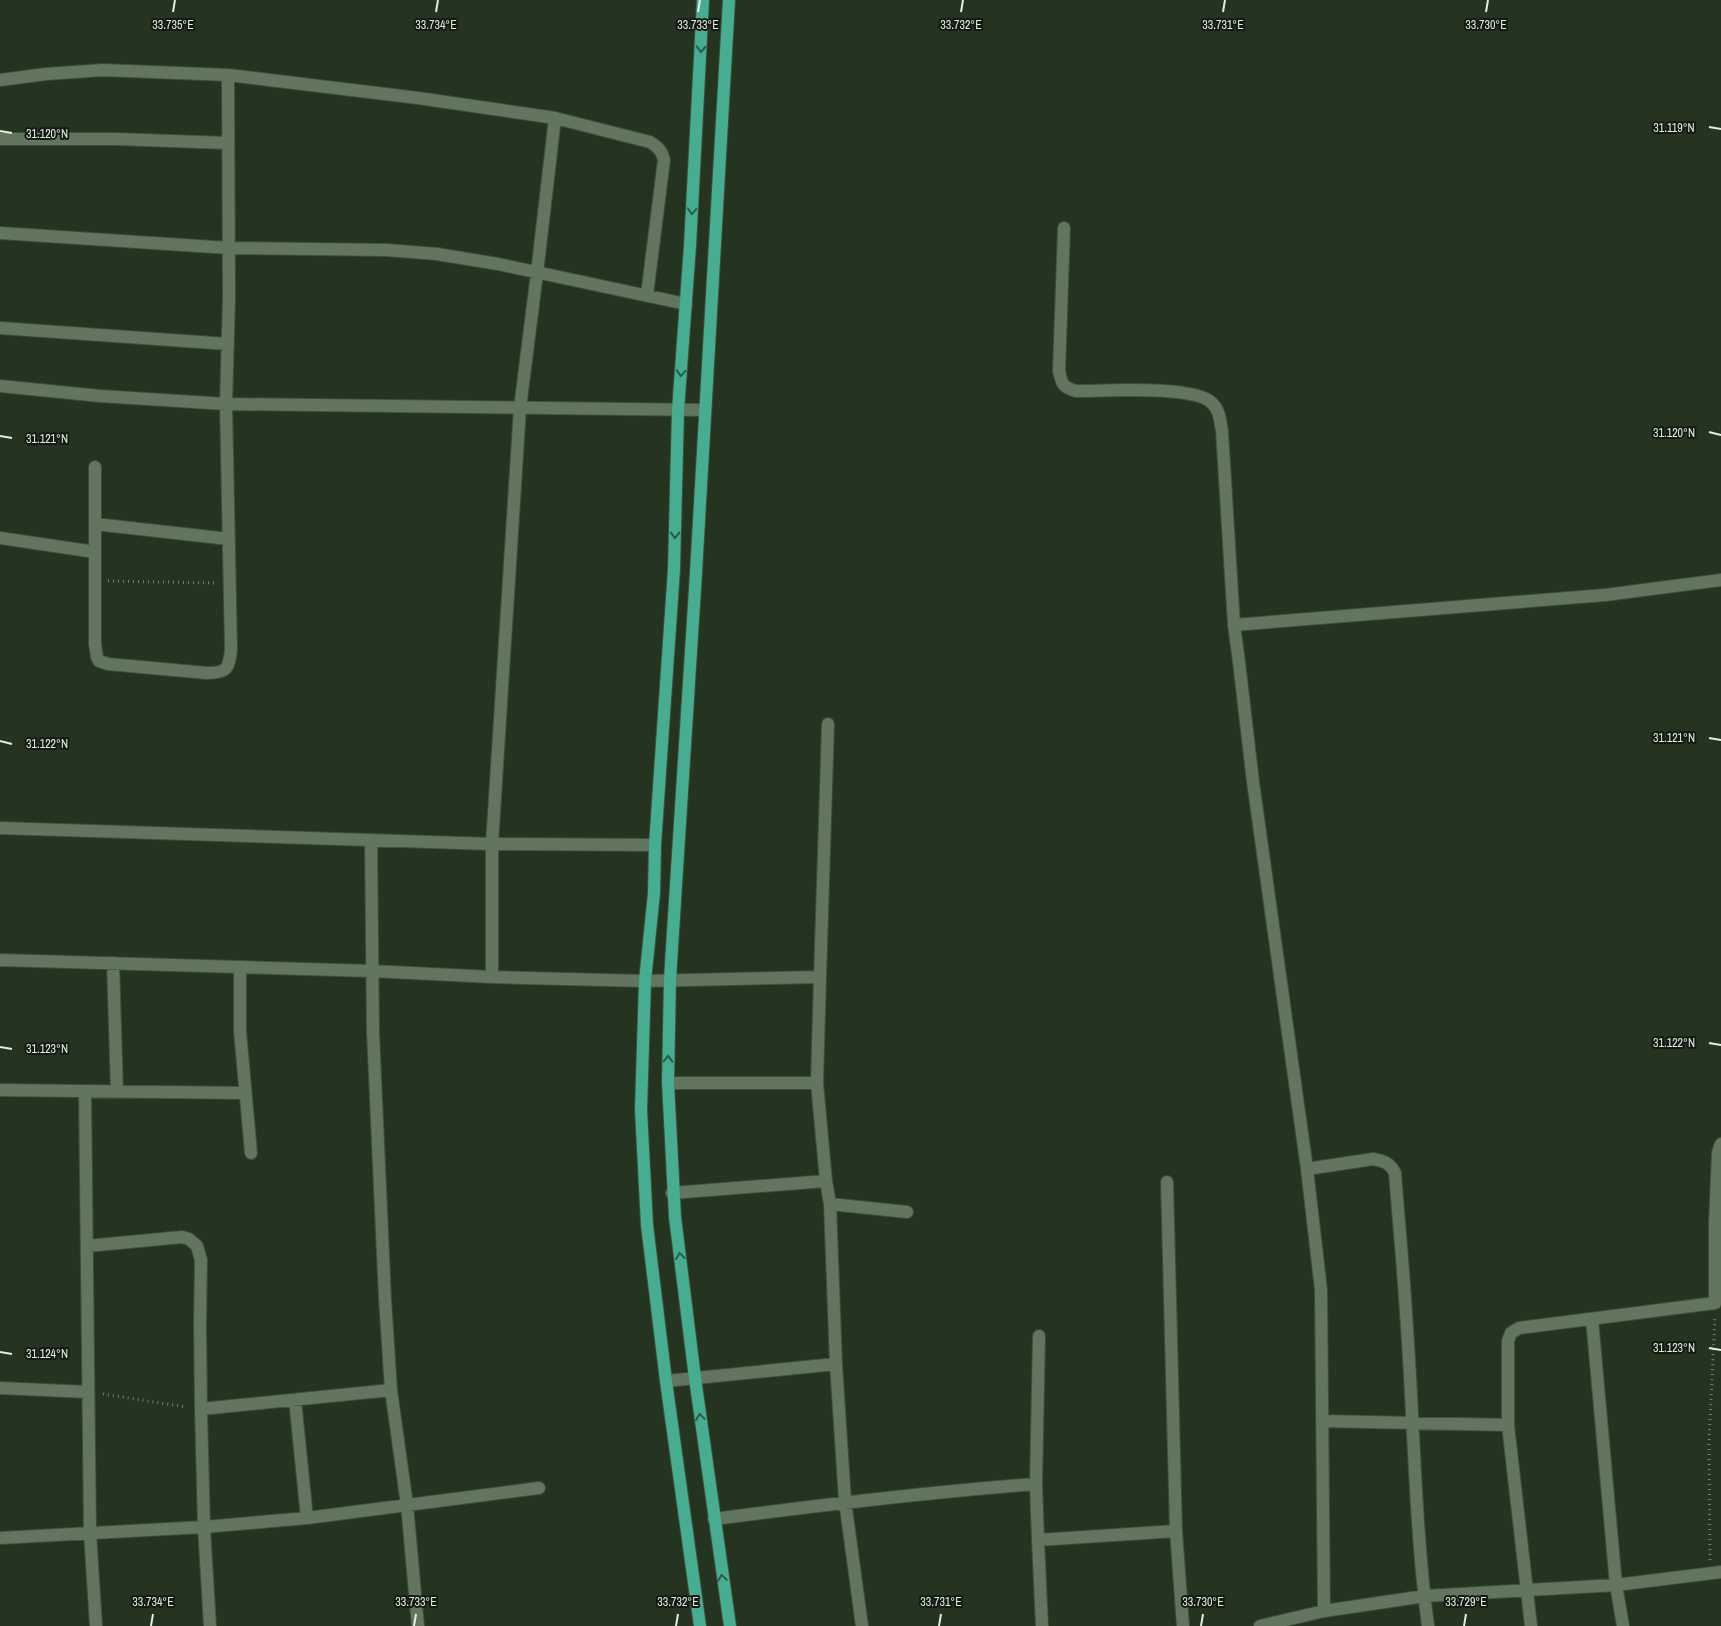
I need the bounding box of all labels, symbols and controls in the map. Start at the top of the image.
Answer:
text: 33.735°E [152,17,194,33]
text: 33.734°E [415,17,457,33]
text: 33.733°E [677,17,719,33]
text: 33.732°E [940,17,982,33]
text: 33.731°E [1202,17,1244,33]
text: 33.730°E [1465,17,1507,33]
one-way arrow [695,45,706,53]
text: 31.119°N [1653,120,1695,136]
text: 31.120°N [26,126,68,142]
one-way arrow [686,207,697,215]
one-way arrow [675,369,686,377]
text: 31.120°N [1653,425,1695,441]
text: 31.121°N [26,431,68,447]
one-way arrow [670,532,680,540]
text: 31.121°N [1653,730,1695,746]
text: 31.122°N [26,736,68,752]
text: 31.122°N [1653,1035,1695,1051]
text: 31.123°N [26,1041,68,1057]
one-way arrow [663,1054,674,1062]
one-way arrow [675,1251,686,1259]
text: 31.123°N [1653,1340,1695,1356]
text: 31.124°N [26,1346,68,1362]
one-way arrow [695,1413,706,1421]
one-way arrow [718,1573,728,1582]
text: 33.734°E [132,1594,174,1610]
text: 33.733°E [395,1594,437,1610]
text: 33.732°E [657,1594,699,1610]
text: 33.731°E [920,1594,962,1610]
text: 33.730°E [1182,1594,1224,1610]
text: 33.729°E [1445,1594,1487,1610]

